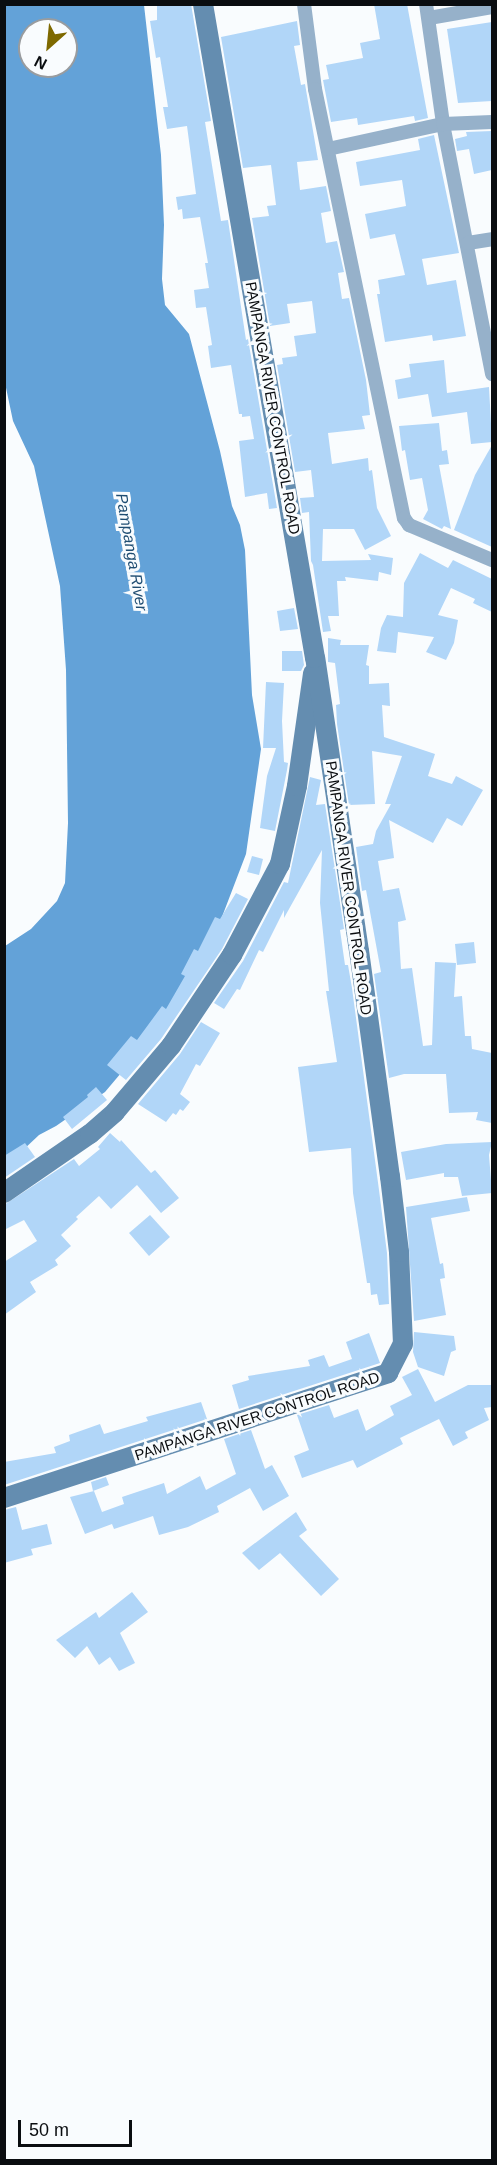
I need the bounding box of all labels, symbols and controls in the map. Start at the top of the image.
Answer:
north arrow [18,18,78,78]
text: N [31,53,50,73]
street label: PAMPANGA RIVER CONTROL ROAD [242,279,304,537]
water label: Pampanga River [111,492,151,612]
street label: PAMPANGA RIVER CONTROL ROAD [322,759,376,1017]
street label: PAMPANGA RIVER CONTROL ROAD [132,1368,382,1464]
scale bar [21,2108,135,2146]
text: 50 m [29,2120,69,2140]

